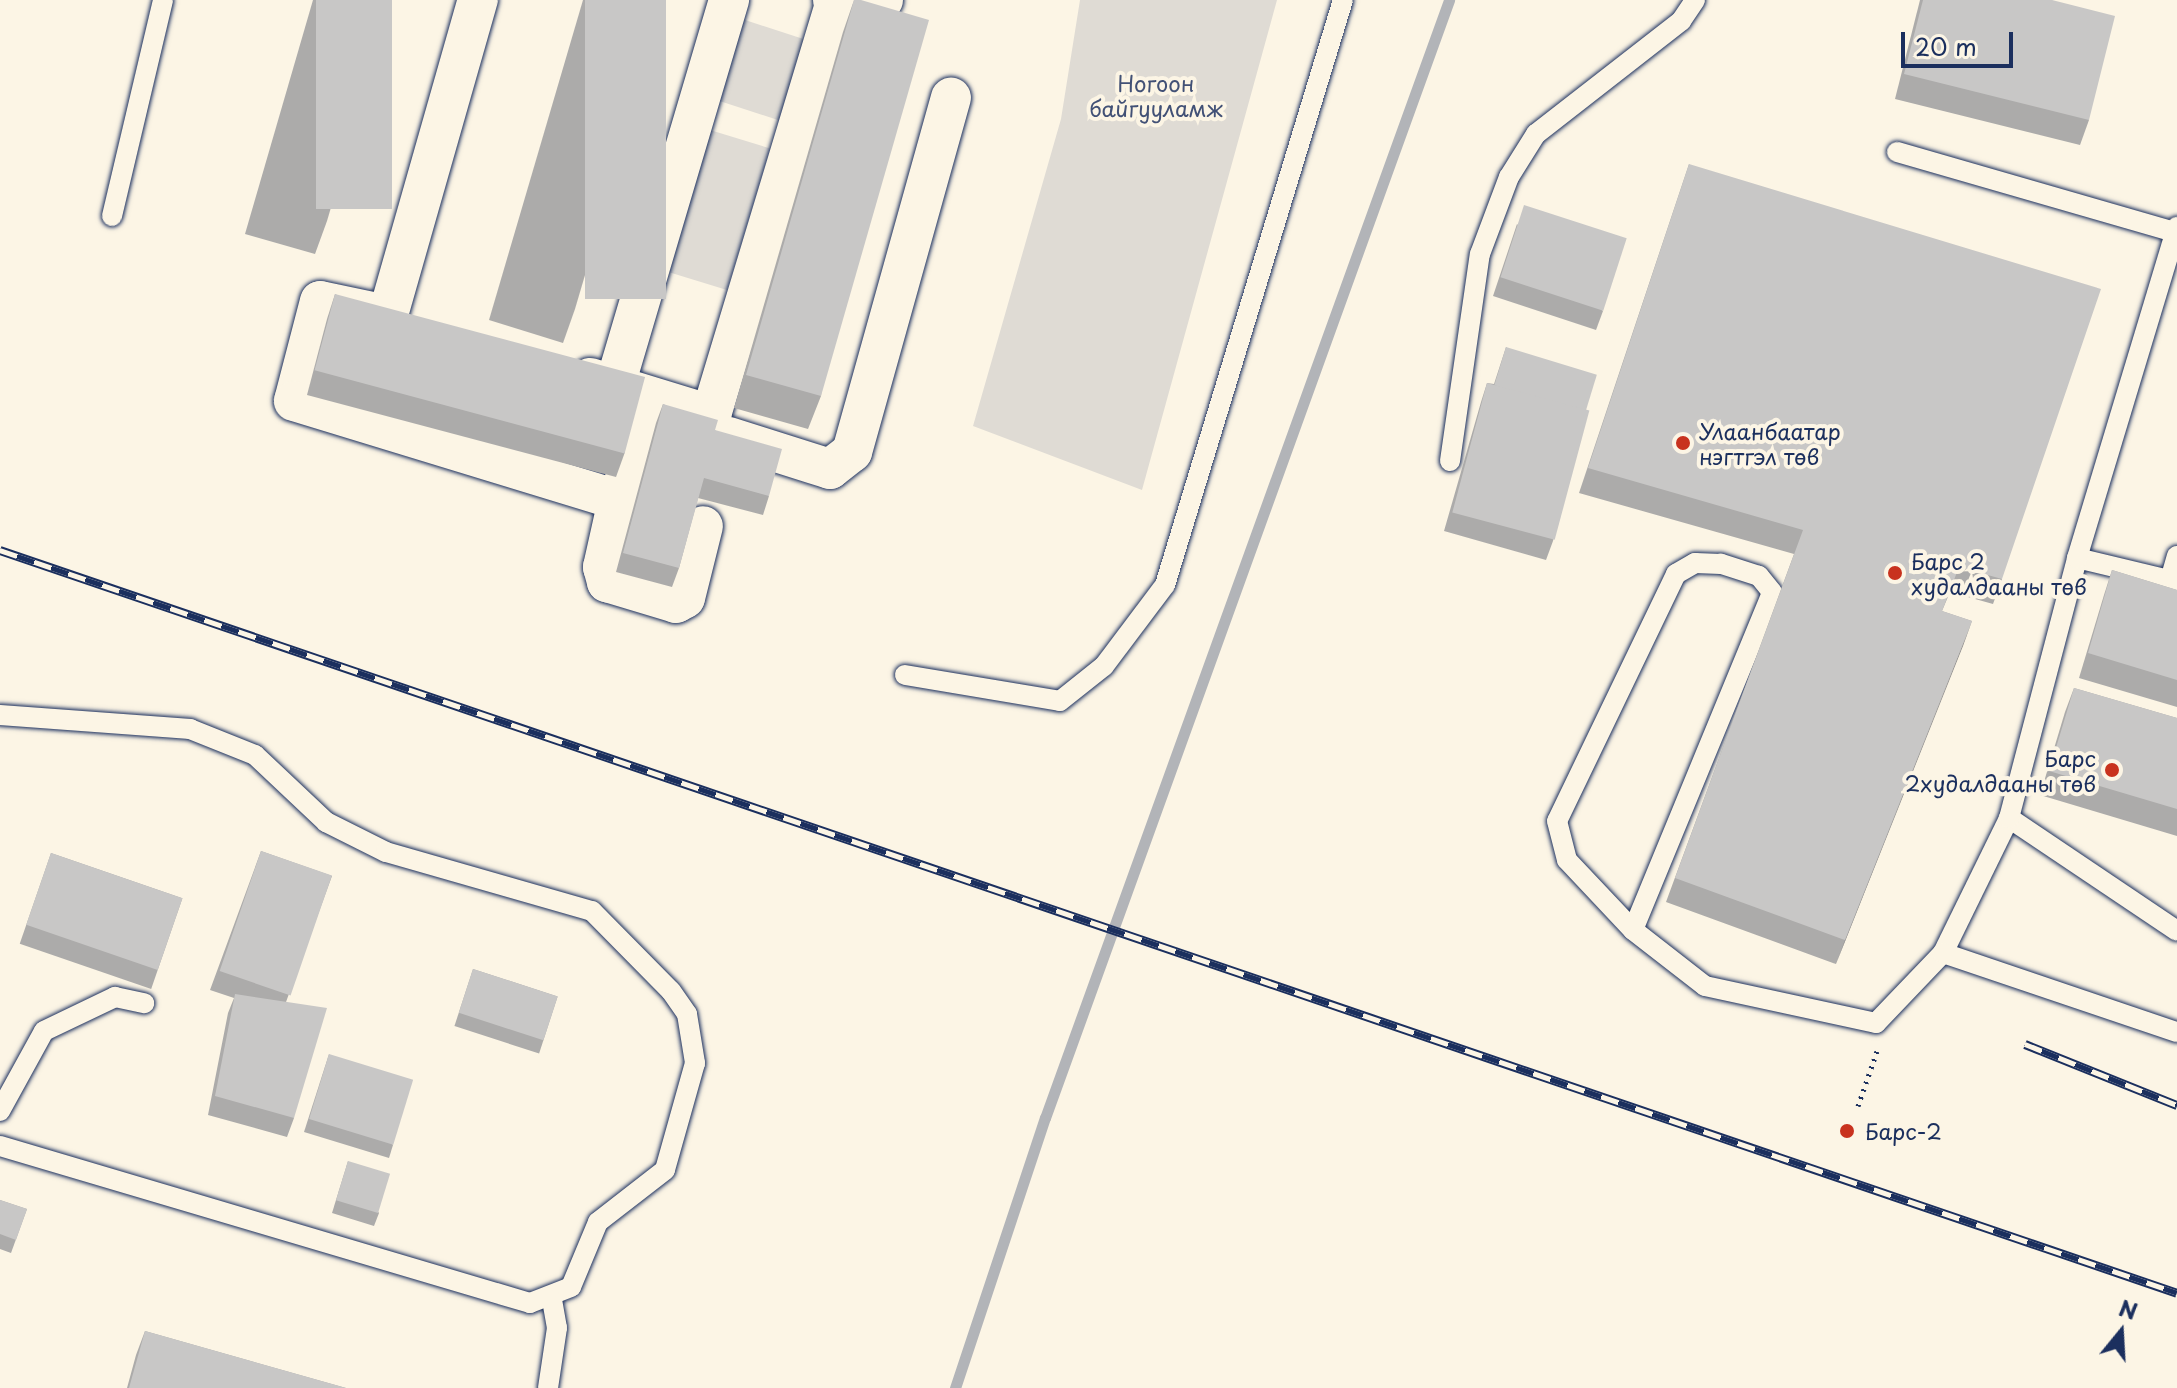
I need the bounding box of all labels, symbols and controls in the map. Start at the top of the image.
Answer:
scale bar [1905,16,2017,66]
text: 20 m [1915,28,1977,64]
park label: Ногоон байгууламж [1089,69,1223,120]
place label: Улаанбаатар нэгтгэл төв [1699,417,1841,468]
marker: Улаанбаатар нэгтгэл төв [1674,434,1692,452]
place label: Барс 2 худалдааны төв [1911,547,2088,598]
marker: Барс 2 худалдааны төв [1886,564,1904,582]
place label: Барс 2худалдааны төв [1904,744,2096,796]
marker: Барс 2худалдааны төв [2103,761,2121,779]
place label: Барс-2 [1865,1118,1942,1144]
marker: Барс-2 [1836,1120,1858,1142]
text: N [2115,1290,2142,1327]
north arrow [2081,1292,2161,1372]

